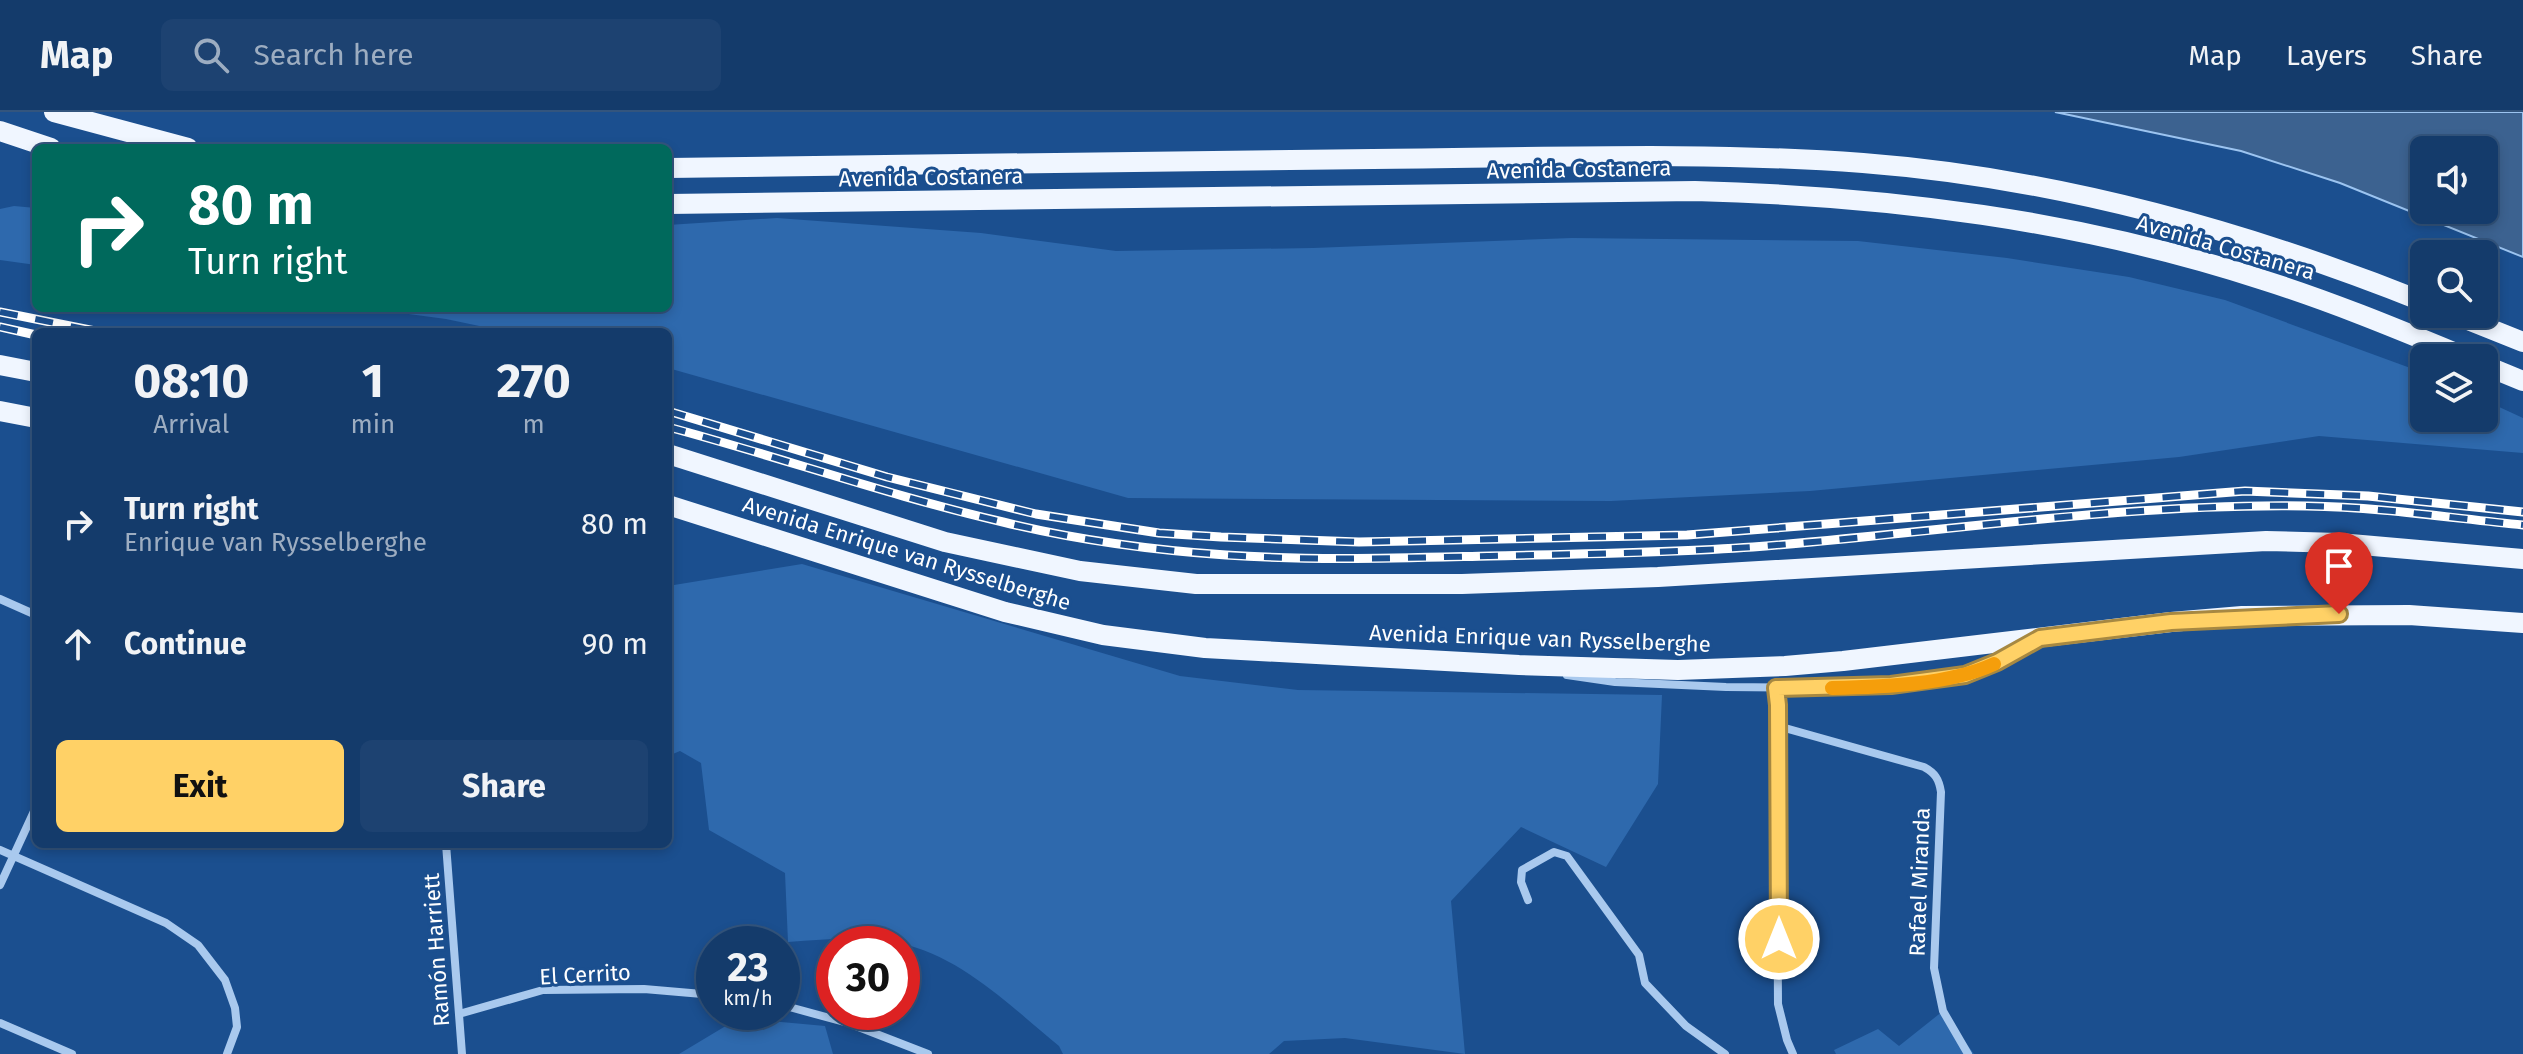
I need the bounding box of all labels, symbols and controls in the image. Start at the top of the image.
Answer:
search box [161,19,721,91]
text: Map [40,32,113,78]
icon: search [189,33,233,77]
text: Search here [253,37,414,73]
text: Map [2188,39,2242,72]
text: Layers [2286,39,2367,72]
text: Share [2411,39,2483,72]
map controls [2410,136,2498,432]
button: sound [2410,136,2498,224]
street label: Avenida Costanera [1486,154,1672,185]
street label: Avenida Costanera [838,162,1024,193]
text: 80 m [188,172,314,239]
icon: right [56,176,160,280]
street label: Avenida Costanera [2133,209,2318,286]
text: Turn right [188,240,348,284]
button: search [2410,240,2498,328]
button: layers [2410,344,2498,432]
text: 08:10 [133,352,249,410]
text: 1 [362,352,384,410]
text: 270 [497,352,571,410]
text: Arrival [153,409,229,440]
text: min [351,409,395,440]
text: m [523,409,545,440]
text: Turn right [124,491,259,527]
street label: Avenida Enrique van Rysselberghe [739,491,1074,616]
icon: right [56,502,100,546]
text: 80 m [581,506,648,542]
text: Enrique van Rysselberghe [124,527,427,558]
pin [2305,532,2373,614]
icon: arrive [2317,544,2361,588]
street label: Avenida Enrique van Rysselberghe [1369,619,1711,658]
icon: ahead [56,622,100,666]
text: Continue [124,626,247,662]
text: 90 m [582,626,648,662]
button: Exit [56,740,344,832]
button: Share [360,740,648,832]
street label: Rafael Miranda [1903,807,1936,957]
street label: Ramón Harriett [418,872,455,1027]
position arrow [1737,897,1821,981]
speed limit sign: 30 [816,926,920,1030]
text: 23 [727,944,769,992]
street label: El Cerrito [539,959,631,990]
text: km/h [723,986,773,1010]

